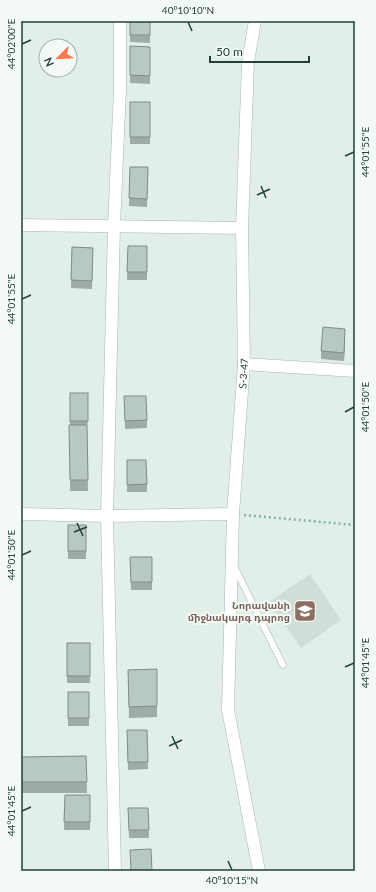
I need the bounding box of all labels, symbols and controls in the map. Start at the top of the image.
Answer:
text: 40°10'10"N [162,4,214,16]
text: 44°02'00"E [5,19,17,69]
north arrow [38,38,78,78]
scale bar [210,38,309,64]
text: 50 m [216,44,243,59]
text: N [41,56,56,69]
text: 44°01'55"E [359,127,371,177]
text: 44°01'55"E [5,274,17,324]
street label: Տ-3-47 [236,358,250,389]
text: 44°01'50"E [359,382,371,432]
text: 44°01'50"E [5,530,17,580]
school or university icon: Նորավանի միջնակարգ դպրոց [292,598,318,624]
place label: Նորավանի միջնակարգ դպրոց [188,599,290,623]
text: 44°01'45"E [359,638,371,688]
text: 44°01'45"E [5,786,17,836]
text: 40°10'15"N [206,874,258,886]

